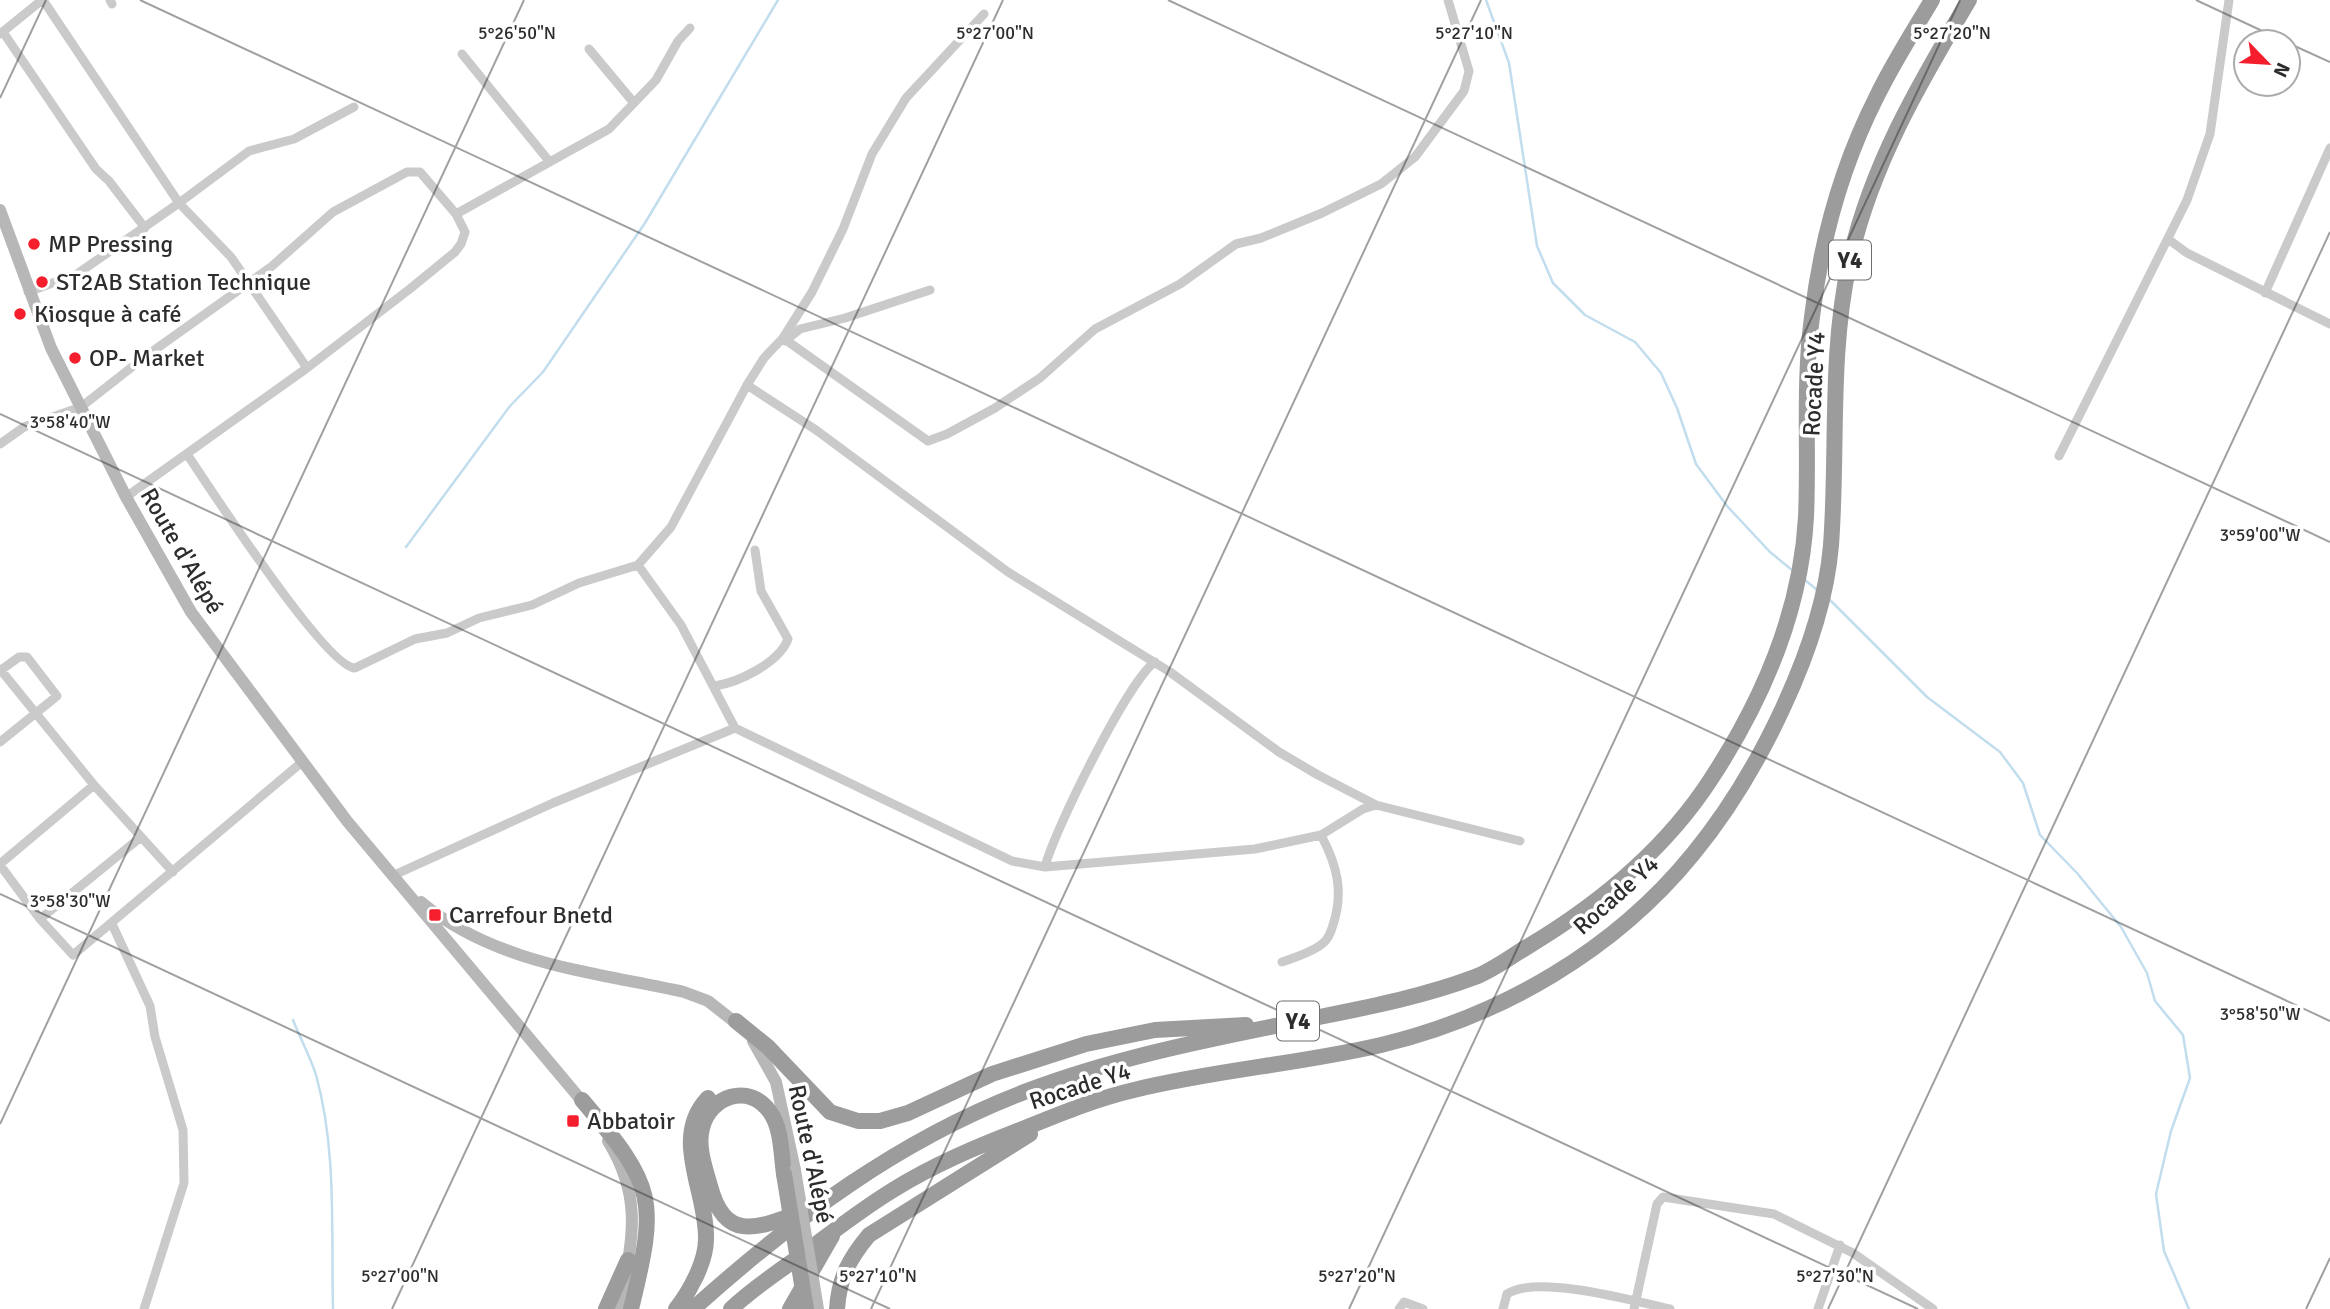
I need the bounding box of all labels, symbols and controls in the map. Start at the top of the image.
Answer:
text: 5°26'50"N [478,22,556,44]
text: 5°27'00"N [956,22,1034,44]
text: 5°27'10"N [1435,22,1513,44]
text: 5°27'20"N [1913,22,1991,44]
north arrow [2232,28,2302,98]
text: N [2268,59,2295,81]
place label: MP Pressing [48,229,173,259]
marker: MP Pressing [26,236,42,252]
road number: Y4 [1829,241,1871,280]
place label: ST2AB Station Technique [56,267,311,297]
marker: ST2AB Station Technique [34,274,50,290]
place label: Kiosque à café [34,299,182,329]
marker: Kiosque à café [12,306,28,322]
street label: Rocade Y4 [1796,331,1832,437]
place label: OP- Market [89,343,204,373]
marker: OP- Market [67,350,83,366]
text: 3°58'40"W [29,411,111,433]
street label: Route d'Alépé [134,483,230,619]
text: 3°59'00"W [2219,524,2301,546]
street label: Rocade Y4 [1567,849,1665,941]
text: 3°58'30"W [29,890,111,912]
place label: Carrefour Bnetd [449,900,613,930]
marker: Carrefour Bnetd [427,907,443,923]
road number: Y4 [1277,1002,1319,1040]
text: 3°58'50"W [2219,1003,2301,1025]
street label: Rocade Y4 [1025,1055,1135,1116]
street label: Route d'Alépé [782,1082,840,1226]
place label: Abbatoir [587,1106,675,1136]
marker: Abbatoir [565,1113,581,1129]
text: 5°27'00"N [361,1265,439,1287]
text: 5°27'10"N [839,1265,917,1287]
text: 5°27'20"N [1318,1265,1396,1287]
text: 5°27'30"N [1796,1265,1874,1287]

